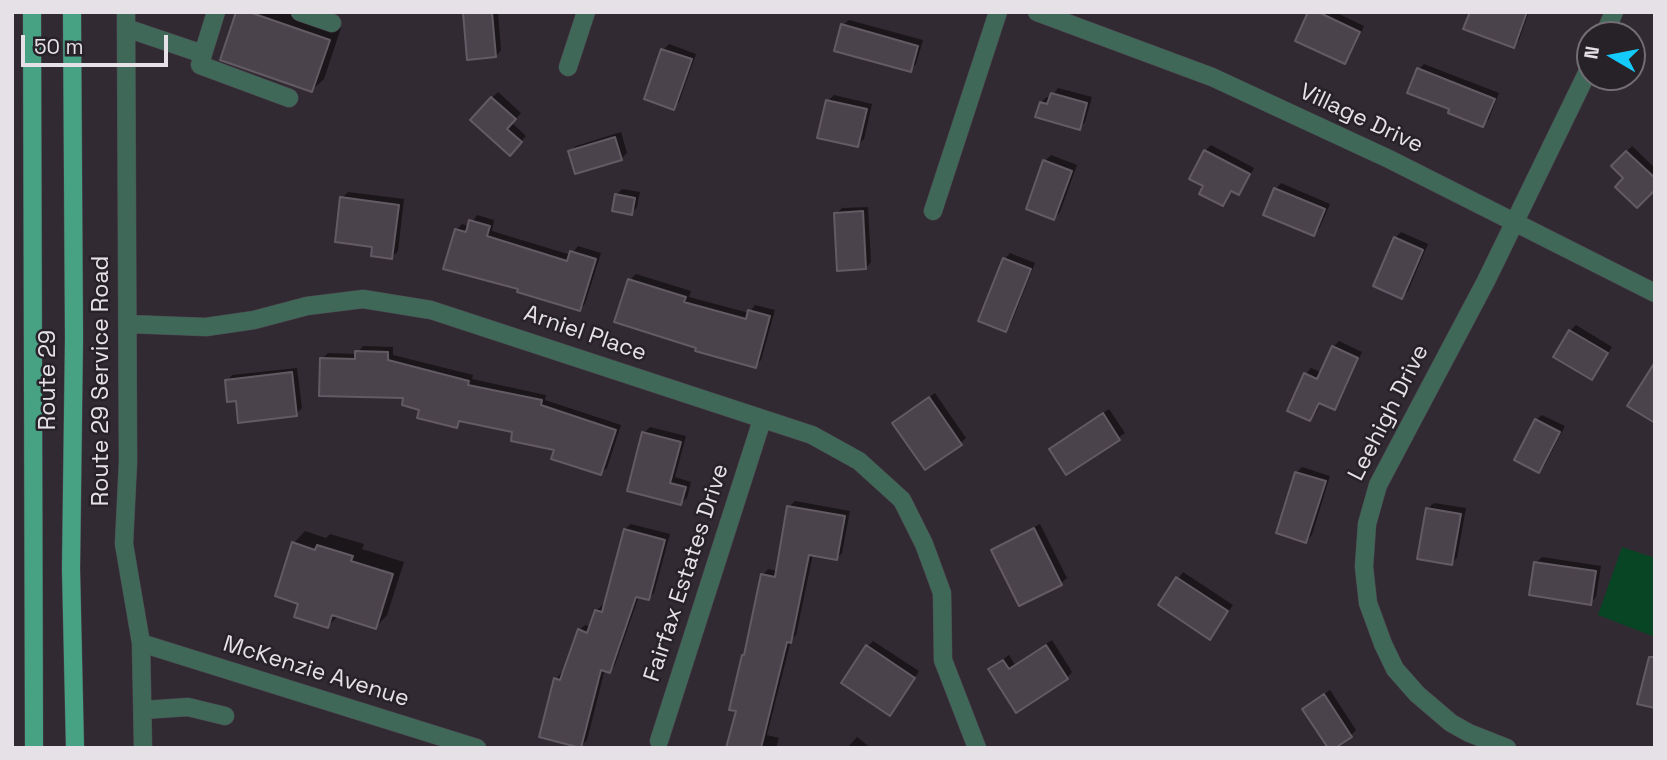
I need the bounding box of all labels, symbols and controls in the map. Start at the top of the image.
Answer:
scale bar [24,21,172,65]
north arrow [1576,21,1646,91]
text: 50 m [34,33,84,60]
text: N [1578,44,1605,61]
street label: Village Drive [1295,78,1427,160]
street label: Route 29 Service Road [88,256,116,506]
street label: Arniel Place [520,300,650,368]
street label: Route 29 [35,330,63,430]
street label: Leehigh Drive [1343,340,1435,486]
street label: Fairfax Estates Drive [639,461,735,685]
street label: McKenzie Avenue [220,631,412,713]

